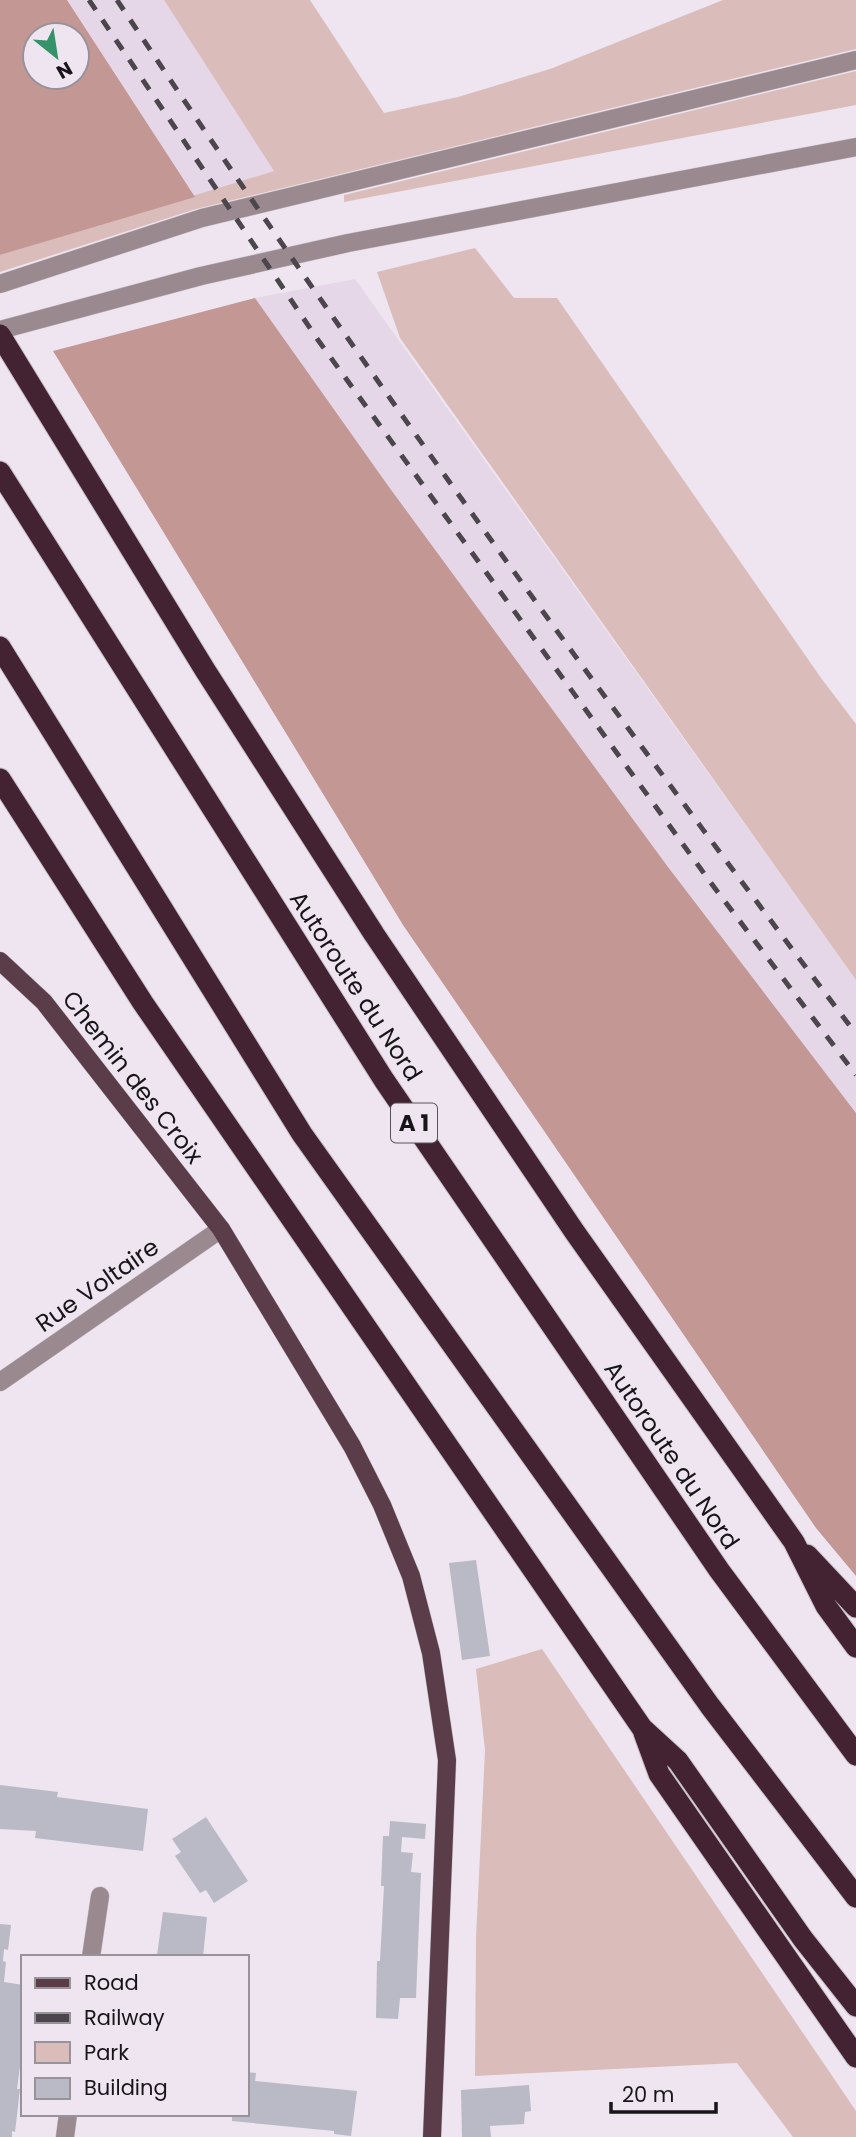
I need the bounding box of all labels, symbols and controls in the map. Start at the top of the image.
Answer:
north arrow [21,21,91,91]
text: N [51,55,77,86]
street label: Autoroute du Nord [282,884,430,1088]
street label: Chemin des Croix [55,984,211,1171]
road number: A 1 [391,1104,437,1142]
street label: Rue Voltaire [29,1230,165,1340]
street label: Autoroute du Nord [597,1354,747,1556]
legend [21,1955,248,2116]
text: Road [84,1968,139,1997]
text: Railway [84,2003,165,2032]
text: Park [84,2038,129,2067]
scale bar [611,2070,716,2114]
text: Building [84,2073,168,2102]
text: 20 m [622,2080,675,2109]

